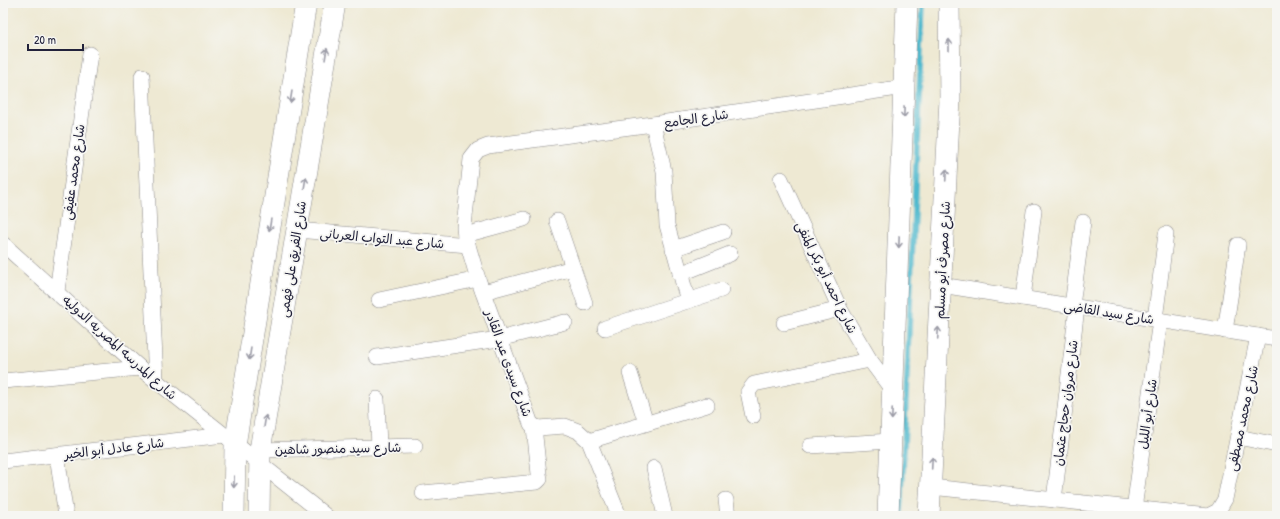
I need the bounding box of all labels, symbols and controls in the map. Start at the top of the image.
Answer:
scale bar [28,26,83,52]
text: 20 m [34,31,56,48]
one-way arrow [945,39,953,52]
one-way arrow [322,48,330,61]
one-way arrow [287,90,295,103]
street label: شارع الجامع [662,105,730,133]
one-way arrow [900,105,908,118]
street label: شارع محمد عفيفى [57,123,90,221]
one-way arrow [942,169,950,182]
one-way arrow [301,177,309,190]
street label: شارع الفريق على فهمى [274,199,311,319]
street label: شارع مصرف أبو مسلم [930,200,956,320]
one-way arrow [266,218,274,231]
street label: شارع احمد أبو بكر المنفى [791,218,862,337]
street label: شارع عبد التواب العربانى [319,224,445,253]
one-way arrow [895,235,903,248]
street label: شارع المدرسه المصريه الدوليه [58,291,181,404]
street label: شارع سيد القاضى [1062,296,1155,329]
street label: شارع سيدى عبد القادر [480,306,537,419]
one-way arrow [934,327,942,340]
street label: شارع مروان حجاج عثمان [1048,339,1083,467]
one-way arrow [245,347,253,360]
street label: شارع محمد مصطفى [1222,363,1263,473]
street label: شارع أبو الليل [1133,378,1162,450]
one-way arrow [889,407,896,420]
one-way arrow [261,415,269,428]
street label: شارع عادل أبو الخير [62,433,165,464]
street label: شارع سيد منصور شاهين [275,438,401,459]
one-way arrow [928,457,935,470]
one-way arrow [230,475,237,488]

